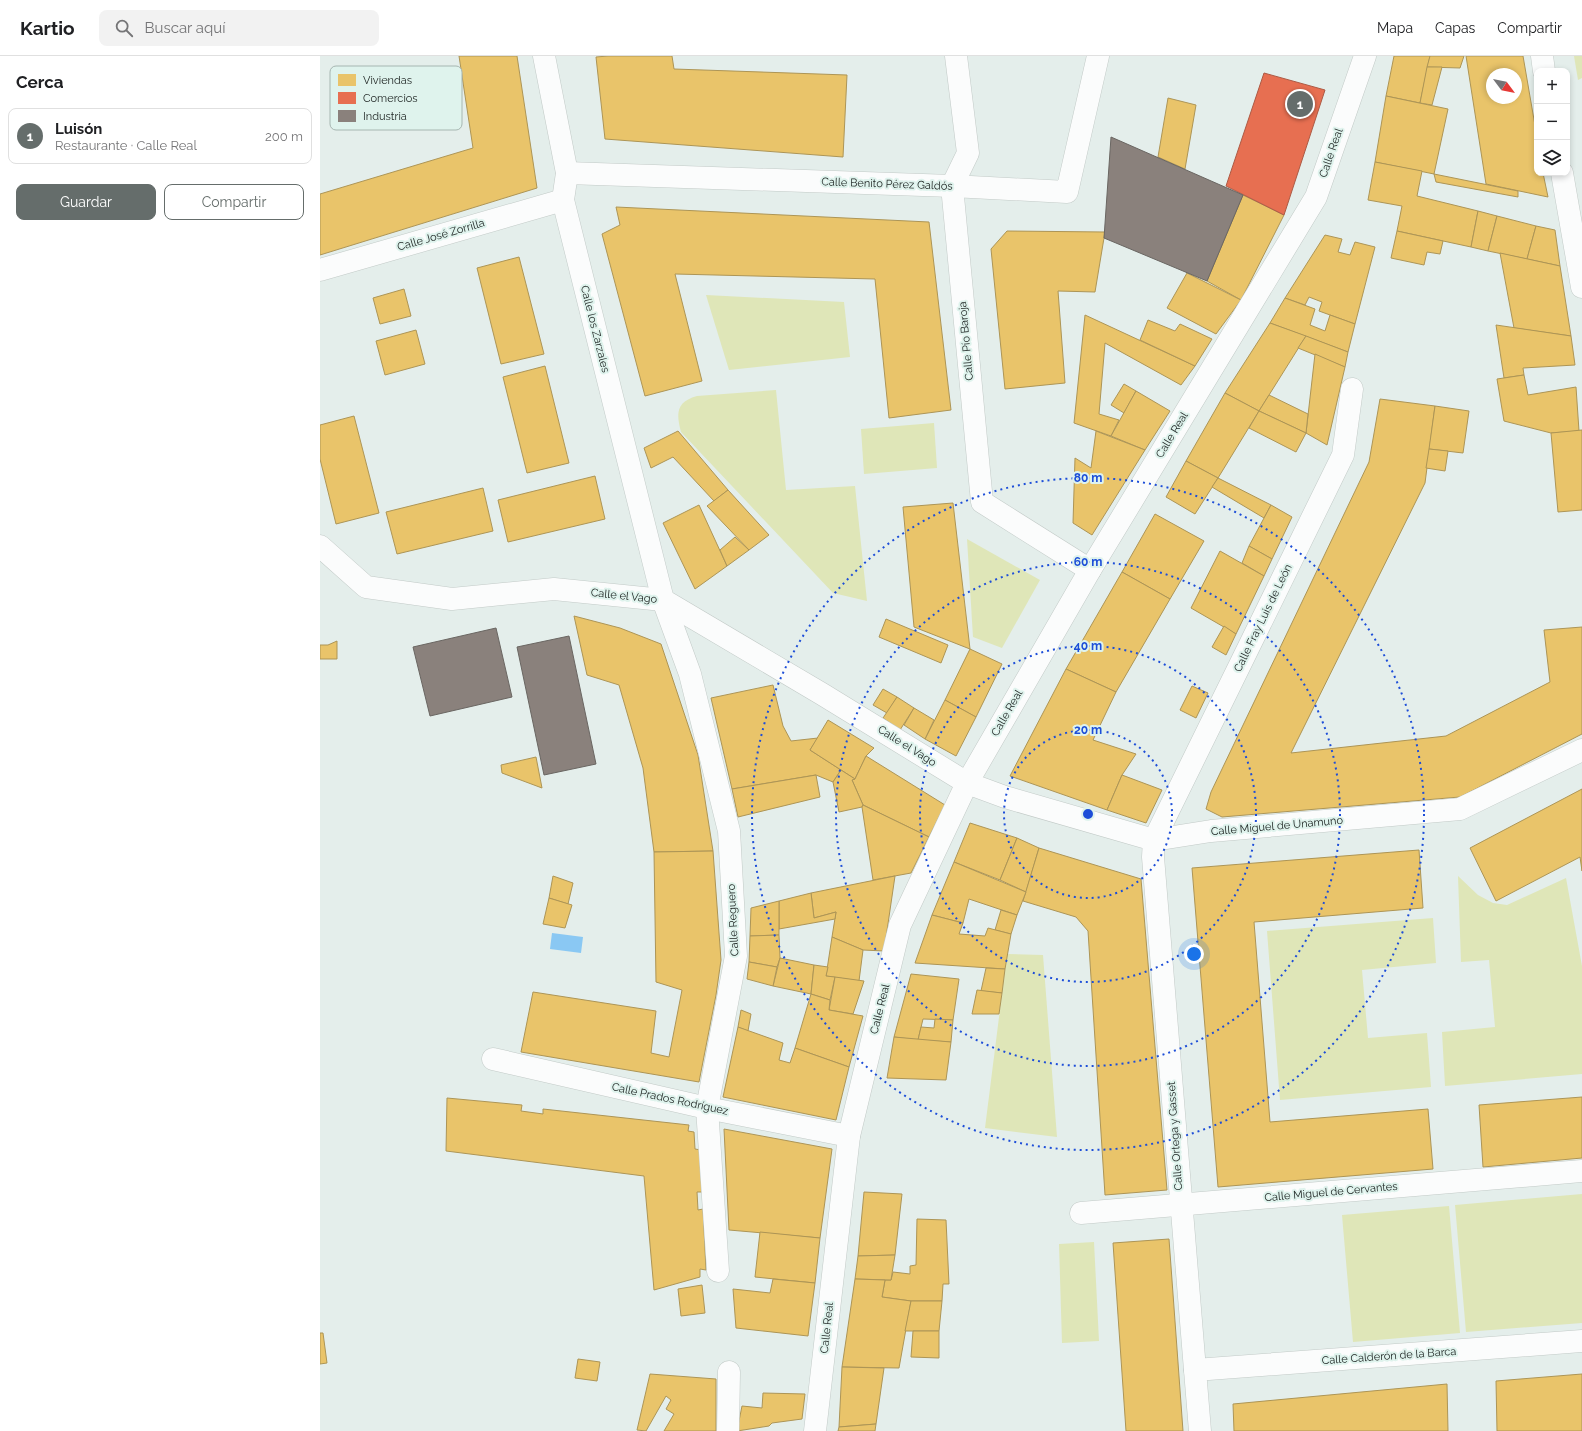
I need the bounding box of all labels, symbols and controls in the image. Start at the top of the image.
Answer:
search box [99,10,379,46]
text: Kartio [20,17,75,39]
icon: search [113,17,135,39]
text: Buscar aquí [145,19,225,37]
text: Mapa [1377,20,1413,36]
text: Capas [1435,20,1475,36]
text: Compartir [1497,20,1562,36]
legend [330,66,462,130]
north arrow [1486,68,1522,104]
map controls [1534,68,1570,176]
button: + [1534,68,1570,104]
text: Cerca [16,72,64,92]
text: Viviendas [363,74,412,87]
pin: 1 [1287,89,1313,119]
text: Comercios [363,92,418,105]
button: − [1534,104,1570,140]
text: Industria [363,110,407,123]
text: Luisón [55,120,102,138]
street label: Calle Real [1317,127,1345,179]
text: 1 [27,129,33,144]
text: 200 m [265,129,303,144]
text: Restaurante · Calle Real [55,138,197,153]
button: layers [1534,140,1570,176]
street label: Calle Benito Pérez Galdós [821,175,953,193]
button: Guardar [16,184,156,220]
button: Compartir [164,184,304,220]
street label: Calle José Zorrilla [396,216,486,254]
street label: Calle los Zarzales [578,284,612,374]
street label: Calle Pío Baroja [956,301,976,381]
street label: Calle Real [1153,410,1191,460]
text: 80 m [1074,471,1102,485]
text: 60 m [1074,555,1102,569]
street label: Calle Fray Luis de León [1231,562,1295,674]
street label: Calle el Vago [590,586,658,606]
text: 40 m [1074,639,1102,653]
street label: Calle Real [989,688,1025,738]
street label: Calle el Vago [875,723,939,769]
text: 20 m [1074,723,1102,737]
centre of rings [1081,807,1095,821]
street label: Calle Miguel de Unamuno [1210,814,1344,838]
street label: Calle Reguero [725,883,741,956]
your location [1184,944,1204,964]
street label: Calle Real [867,983,893,1035]
street label: Calle Prados Rodríguez [611,1080,730,1118]
street label: Calle Ortega y Gasset [1165,1081,1185,1191]
street label: Calle Miguel de Cervantes [1264,1180,1398,1204]
street label: Calle Real [818,1302,836,1354]
street label: Calle Calderón de la Barca [1321,1345,1457,1367]

